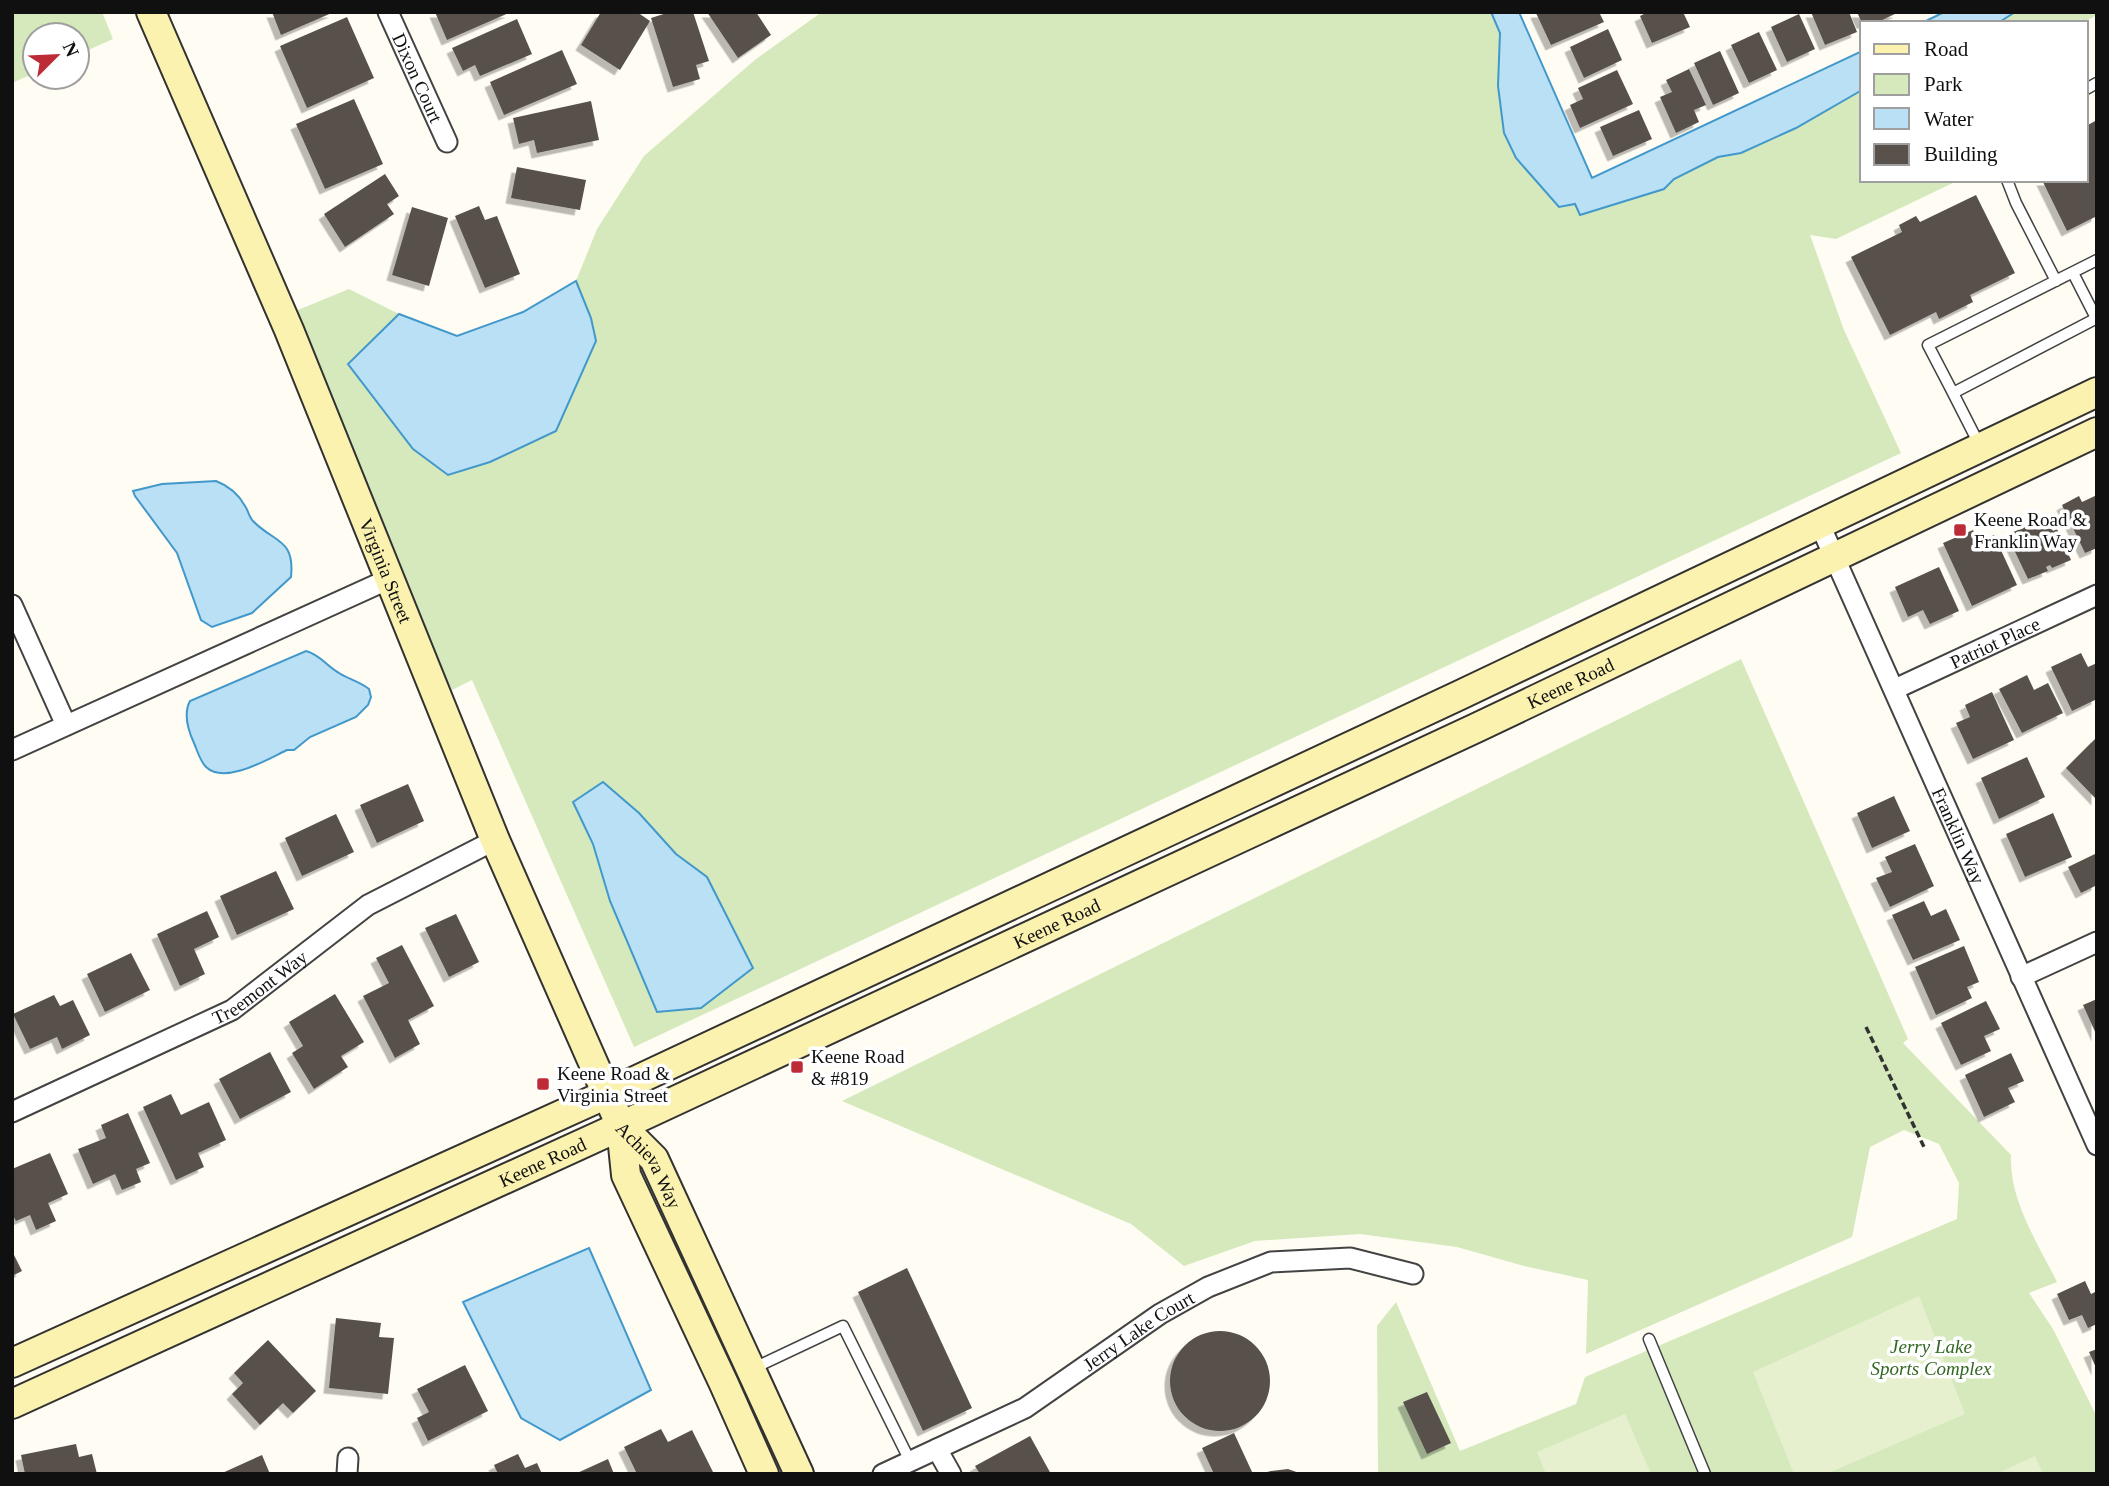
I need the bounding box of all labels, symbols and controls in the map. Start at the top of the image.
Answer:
north arrow [21,21,91,91]
legend [1860,21,2088,182]
street label: Dixon Court [388,30,447,126]
text: Road [1924,37,1969,61]
text: N [59,39,84,60]
text: Park [1924,72,1963,96]
text: Water [1924,107,1974,131]
text: Building [1924,142,1998,166]
place label: Keene Road & Franklin Way [1974,509,2087,552]
street label: Virginia Street [356,515,417,627]
marker: Keene Road & Franklin Way [1952,522,1968,538]
street label: Patriot Place [1947,613,2043,672]
street label: Keene Road [1524,653,1617,713]
street label: Franklin Way [1928,784,1990,887]
street label: Keene Road [1010,894,1104,952]
street label: Treemont Way [209,945,311,1028]
place label: Keene Road & #819 [811,1046,905,1089]
marker: Keene Road & #819 [789,1059,805,1075]
place label: Keene Road & Virginia Street [557,1063,670,1106]
marker: Keene Road & Virginia Street [535,1076,551,1092]
street label: Achieva Way [612,1117,686,1212]
street label: Keene Road [496,1133,590,1191]
street label: Jerry Lake Court [1079,1286,1198,1375]
park label: Jerry Lake Sports Complex [1871,1336,1992,1379]

